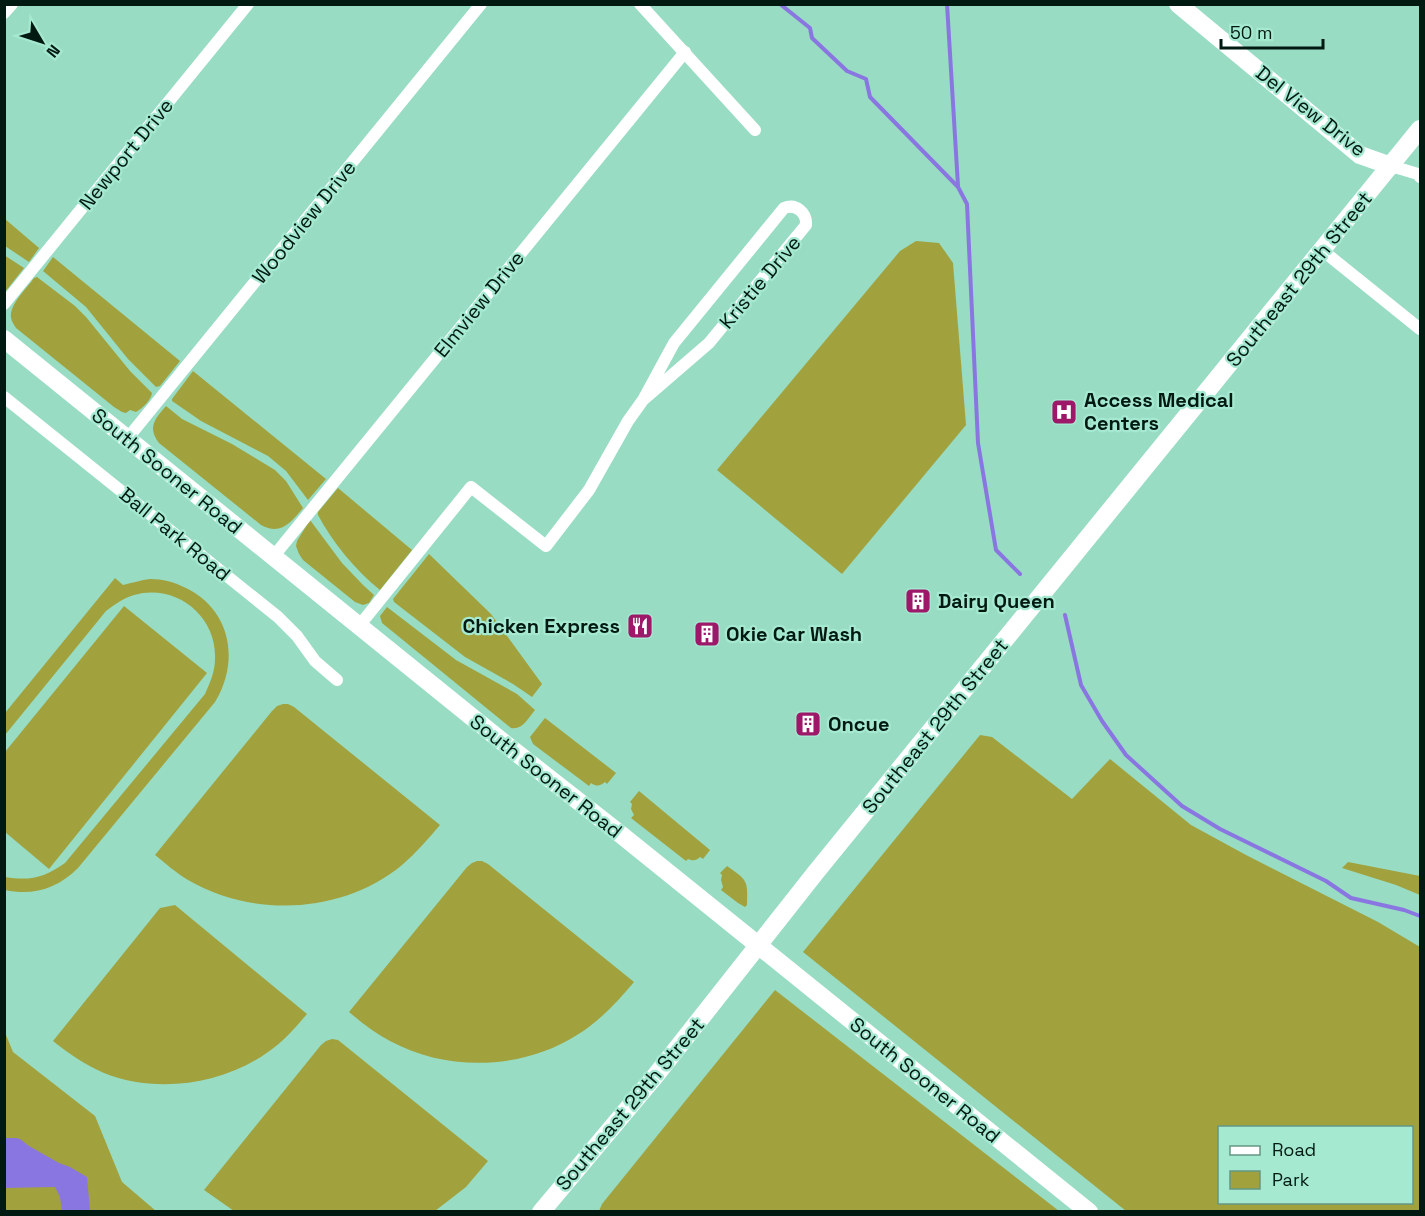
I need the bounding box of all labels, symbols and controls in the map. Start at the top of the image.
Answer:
north arrow [12,12,72,72]
scale bar [1221,12,1323,50]
text: 50 m [1230,21,1272,44]
text: N [42,40,65,62]
street label: Del View Drive [1251,60,1371,162]
street label: Newport Drive [73,93,179,215]
street label: Woodview Drive [246,155,362,289]
street label: Southeast 29th Street [1220,186,1378,372]
street label: Kristie Drive [713,230,807,334]
street label: Elmview Drive [428,246,530,362]
place label: Access Medical Centers [1084,387,1234,436]
hospital icon: Access Medical Centers [1049,397,1079,427]
street label: South Sooner Road [86,402,248,540]
street label: Ball Park Road [114,481,236,587]
building icon: Dairy Queen [903,586,933,616]
place label: Dairy Queen [938,588,1055,614]
restaurant icon: Chicken Express [625,611,655,641]
place label: Chicken Express [462,613,620,639]
building icon: Okie Car Wash [692,619,722,649]
place label: Okie Car Wash [726,621,862,647]
street label: Southeast 29th Street [856,633,1014,819]
street label: South Sooner Road [465,708,627,844]
building icon: Oncue [793,709,823,739]
place label: Oncue [828,711,889,737]
street label: South Sooner Road [844,1011,1006,1149]
street label: Southeast 29th Street [550,1012,710,1196]
legend [1218,1126,1413,1204]
text: Road [1272,1138,1316,1161]
text: Park [1272,1168,1310,1191]

